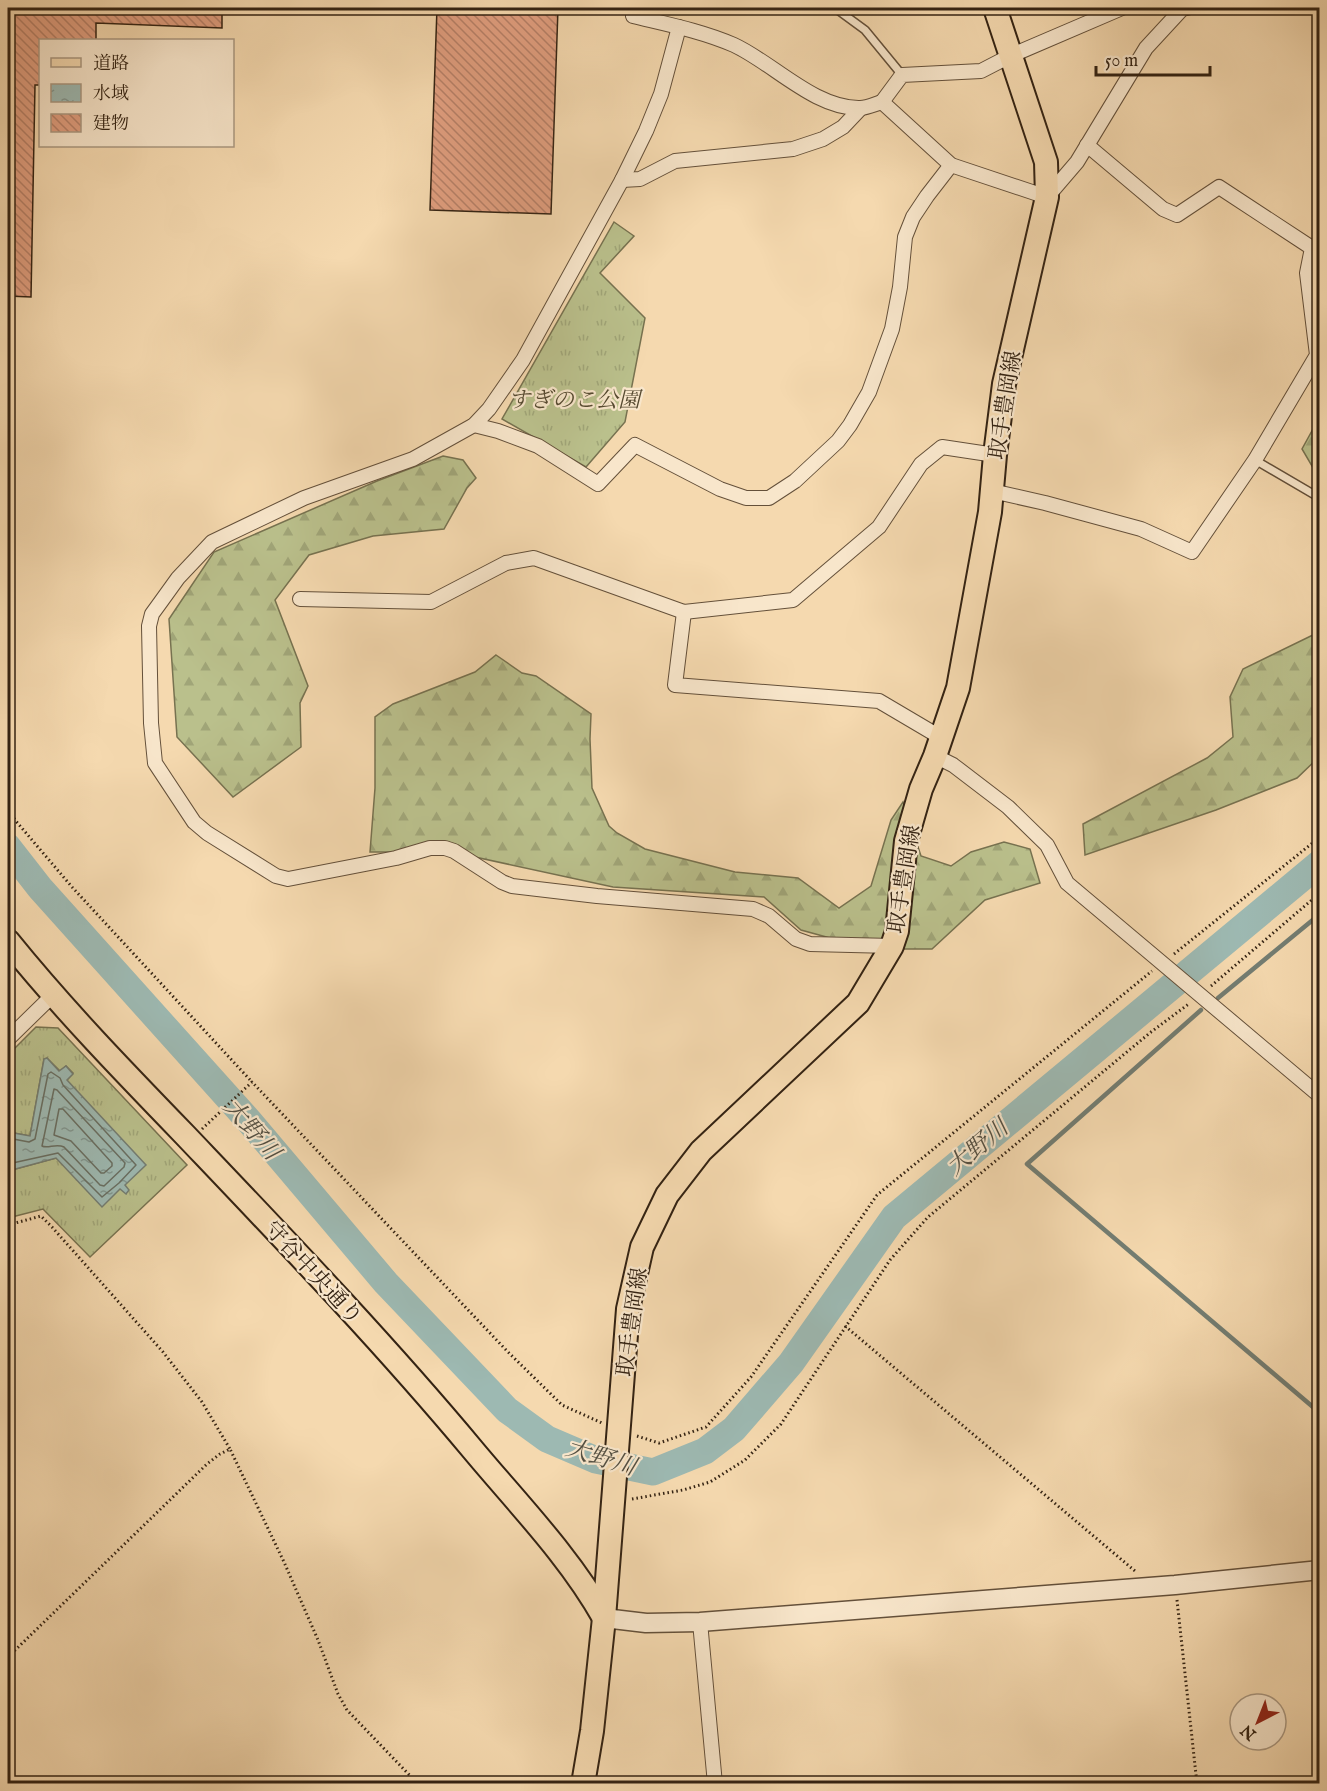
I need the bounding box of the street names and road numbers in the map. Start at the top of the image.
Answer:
street label: 取手豊岡線 [984,349,1028,462]
street label: 取手豊岡線 [883,823,927,936]
street label: 守谷中央通り [257,1216,368,1331]
street label: 取手豊岡線 [611,1266,654,1379]

